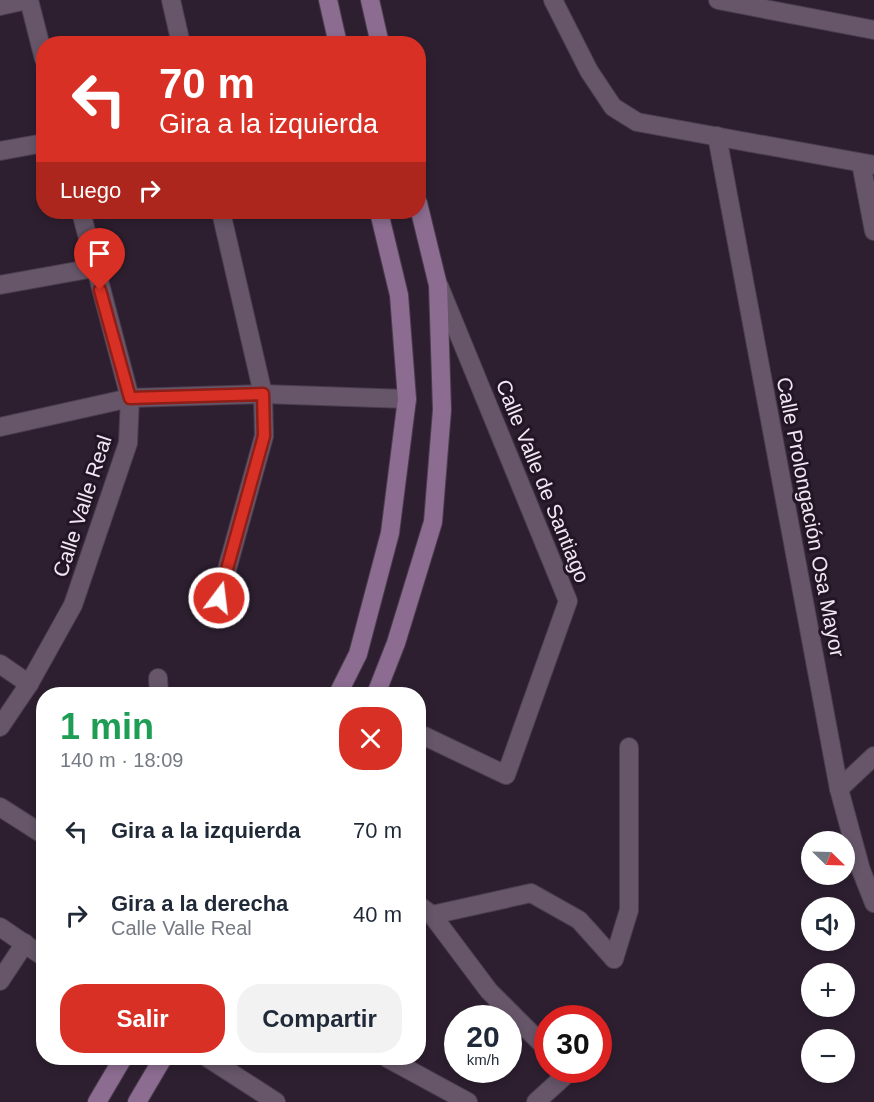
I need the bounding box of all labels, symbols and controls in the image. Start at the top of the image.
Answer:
icon: left [60,60,138,138]
text: 70 m [159,60,255,107]
text: Gira a la izquierda [159,109,378,139]
icon: right [133,174,166,207]
text: Luego [60,178,121,203]
pin [74,228,125,290]
icon: arrive [83,237,116,270]
street label: Calle Prolongación Osa Mayor [773,375,849,659]
street label: Calle Valle de Santiago [492,376,594,586]
street label: Calle Valle Real [48,432,116,580]
position arrow [187,566,251,630]
text: 1 min [60,706,154,747]
button: close [339,707,402,770]
text: 140 m · 18:09 [60,749,183,771]
icon: left [60,815,93,848]
text: Gira a la izquierda [111,818,301,843]
text: 70 m [353,818,402,843]
north arrow [801,831,855,885]
map controls [801,831,855,1083]
text: Gira a la derecha [111,891,288,916]
button: sound [801,897,855,951]
icon: right [60,899,93,932]
text: 40 m [353,902,402,927]
text: Calle Valle Real [111,917,252,939]
button: + [801,963,855,1017]
button: Salir [60,984,225,1053]
button: Compartir [237,984,402,1053]
speed limit sign: 30 [534,1005,612,1083]
text: 20 [466,1020,500,1053]
button: − [801,1029,855,1083]
text: km/h [467,1051,499,1068]

